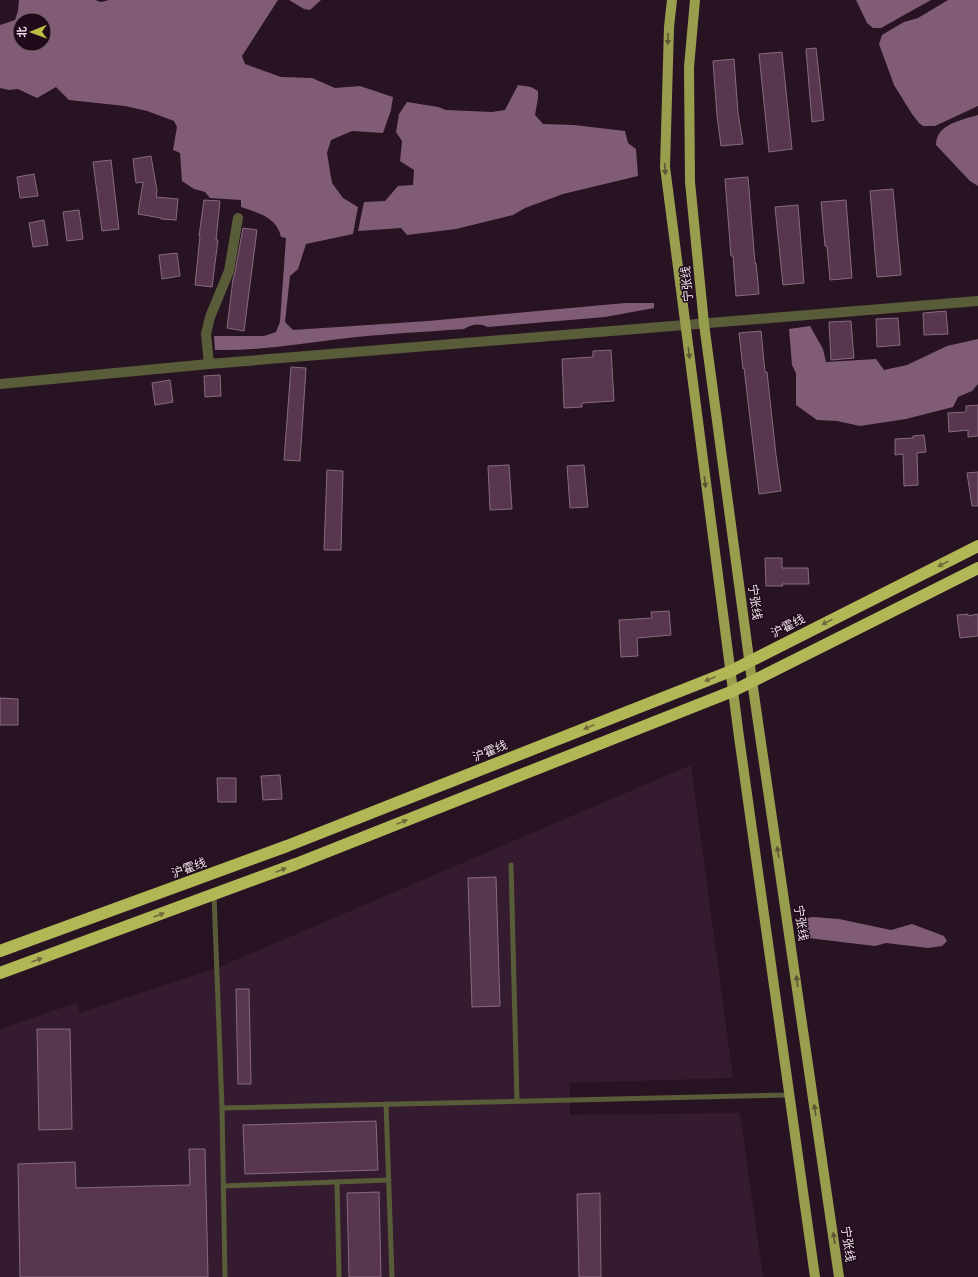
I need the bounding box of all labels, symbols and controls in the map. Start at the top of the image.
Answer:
north arrow [12,12,52,52]
text: 北 [16,27,29,38]
one-way arrow [665,33,672,45]
one-way arrow [662,163,669,175]
street label: 宁张线 [678,265,696,303]
one-way arrow [686,347,692,359]
one-way arrow [702,476,708,488]
one-way arrow [937,561,949,567]
street label: 宁张线 [746,583,764,621]
street label: 沪霍线 [769,612,807,640]
one-way arrow [821,619,833,625]
one-way arrow [703,676,715,682]
one-way arrow [583,724,595,730]
street label: 沪霍线 [471,738,509,764]
one-way arrow [396,819,408,825]
one-way arrow [775,846,781,858]
street label: 沪霍线 [170,855,208,881]
one-way arrow [275,866,287,872]
street label: 宁张线 [792,904,810,942]
one-way arrow [153,912,165,918]
one-way arrow [31,956,43,962]
one-way arrow [794,975,800,987]
one-way arrow [812,1104,818,1116]
street label: 宁张线 [839,1225,857,1263]
one-way arrow [831,1232,837,1244]

